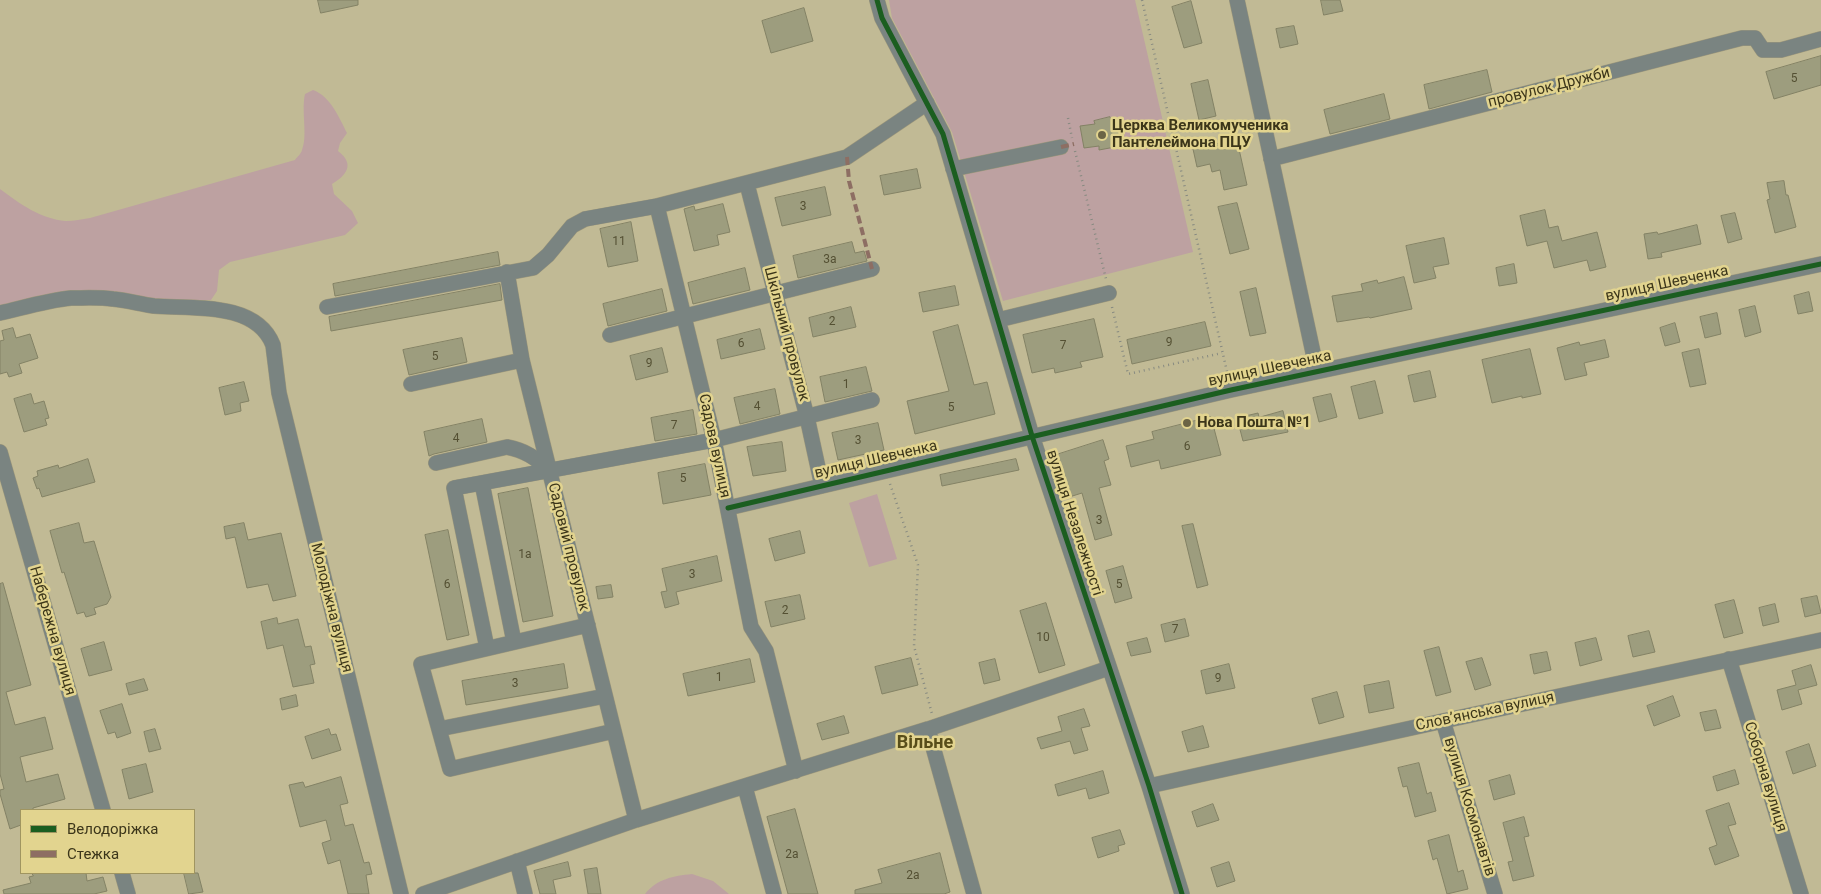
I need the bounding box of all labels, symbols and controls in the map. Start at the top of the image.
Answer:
street label: провулок Дружби [1486,64,1612,112]
house number: 5 [1791,72,1797,86]
place label: Церква Великомученика Пантелеймона ПЦУ [1112,117,1289,152]
marker: Церква Великомученика Пантелеймона ПЦУ [1096,129,1108,141]
house number: 3 [800,200,806,214]
house number: 11 [612,235,626,249]
house number: 3а [823,253,837,267]
street label: вулиця Шевченка [1604,262,1730,306]
street label: Шкільний провулок [759,265,813,403]
house number: 2 [829,315,835,329]
house number: 9 [1166,336,1172,350]
house number: 6 [738,337,744,351]
house number: 7 [1060,339,1066,353]
street label: вулиця Шевченка [1207,347,1333,391]
house number: 5 [432,350,438,364]
house number: 9 [646,357,652,371]
house number: 1 [843,378,849,392]
street label: Садова вулиця [694,392,734,500]
house number: 4 [754,400,760,414]
house number: 5 [948,401,954,415]
place label: Нова Пошта №1 [1197,414,1311,432]
marker: Нова Пошта №1 [1181,417,1193,429]
house number: 7 [671,419,677,433]
house number: 4 [453,432,459,446]
house number: 3 [855,434,861,448]
street label: вулиця Шевченка [813,437,939,483]
house number: 6 [1184,440,1190,454]
street label: вулиця Незалежності [1042,448,1106,598]
house number: 5 [680,472,686,486]
street label: Садовий провулок [543,481,593,613]
house number: 3 [1096,514,1102,528]
street label: Молодіжна вулиця [306,541,356,675]
house number: 1а [518,548,532,562]
street label: Набережна вулиця [25,564,79,698]
house number: 3 [689,568,695,582]
house number: 6 [444,578,450,592]
house number: 5 [1116,578,1122,592]
house number: 2 [782,604,788,618]
house number: 7 [1172,623,1178,637]
house number: 10 [1036,631,1050,645]
house number: 1 [716,671,722,685]
house number: 9 [1215,672,1221,686]
house number: 3 [512,677,518,691]
street label: Словʼянська вулиця [1414,689,1556,735]
street label: Соборна вулиця [1740,720,1790,834]
district label: Вільне [897,732,953,754]
street label: вулиця Космонавтів [1439,736,1499,878]
legend [20,809,195,874]
text: Велодоріжка [67,820,158,838]
text: Стежка [67,845,119,863]
house number: 2а [785,848,799,862]
house number: 2а [906,869,920,883]

